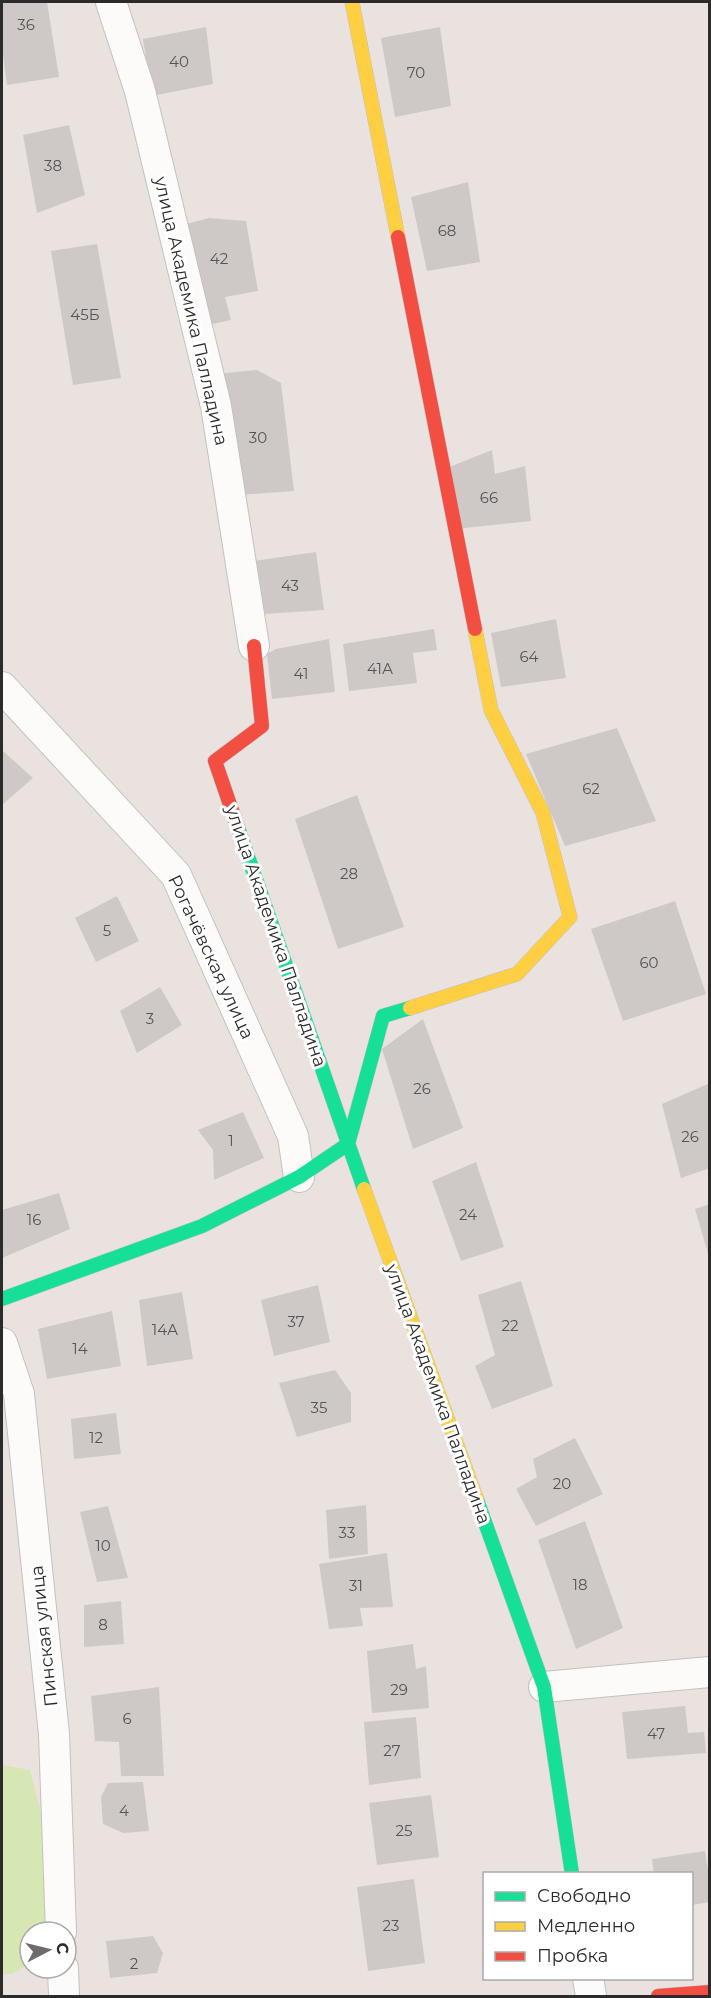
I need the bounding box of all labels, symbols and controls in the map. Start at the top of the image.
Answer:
house number: 36 [17,15,35,34]
house number: 40 [169,52,189,71]
house number: 70 [407,63,425,82]
house number: 38 [44,156,62,175]
street label: улица Академика Палладина [149,173,233,448]
house number: 68 [438,221,456,240]
house number: 42 [210,249,228,268]
house number: 45Б [70,305,100,324]
house number: 30 [249,428,267,447]
house number: 66 [480,488,498,507]
house number: 43 [281,576,299,595]
house number: 64 [519,647,539,666]
house number: 41А [367,659,393,678]
house number: 41 [294,664,308,683]
house number: 62 [582,779,600,798]
street label: улица Академика Палладина [220,801,331,1070]
house number: 28 [340,864,358,883]
street label: Рогачёвская улица [163,871,259,1043]
house number: 5 [103,921,111,940]
house number: 60 [639,953,659,972]
house number: 3 [146,1009,154,1028]
house number: 26 [413,1079,431,1098]
house number: 26 [681,1127,699,1146]
house number: 1 [228,1131,234,1150]
house number: 24 [459,1205,477,1224]
house number: 16 [27,1210,41,1229]
street label: улица Академика Палладина [380,1260,495,1527]
house number: 37 [287,1312,305,1331]
house number: 22 [501,1316,519,1335]
house number: 14А [152,1320,178,1339]
house number: 14 [72,1339,88,1358]
house number: 35 [311,1398,327,1417]
house number: 12 [89,1428,103,1447]
house number: 20 [553,1474,571,1493]
house number: 33 [339,1523,355,1542]
house number: 10 [95,1536,111,1555]
street label: Пинская улица [26,1564,62,1708]
house number: 18 [573,1575,588,1594]
house number: 31 [349,1576,363,1595]
house number: 8 [98,1615,108,1634]
house number: 29 [390,1680,408,1699]
house number: 6 [122,1709,132,1728]
house number: 47 [647,1724,665,1743]
house number: 27 [383,1741,401,1760]
house number: 4 [119,1801,129,1820]
house number: 25 [395,1821,413,1840]
legend [483,1872,693,1980]
text: Свободно [537,1885,631,1907]
text: Медленно [537,1915,635,1937]
house number: 23 [383,1916,399,1935]
north arrow [18,1920,78,1980]
text: С [52,1941,73,1956]
text: Пробка [537,1945,608,1967]
house number: 2 [130,1954,138,1973]

